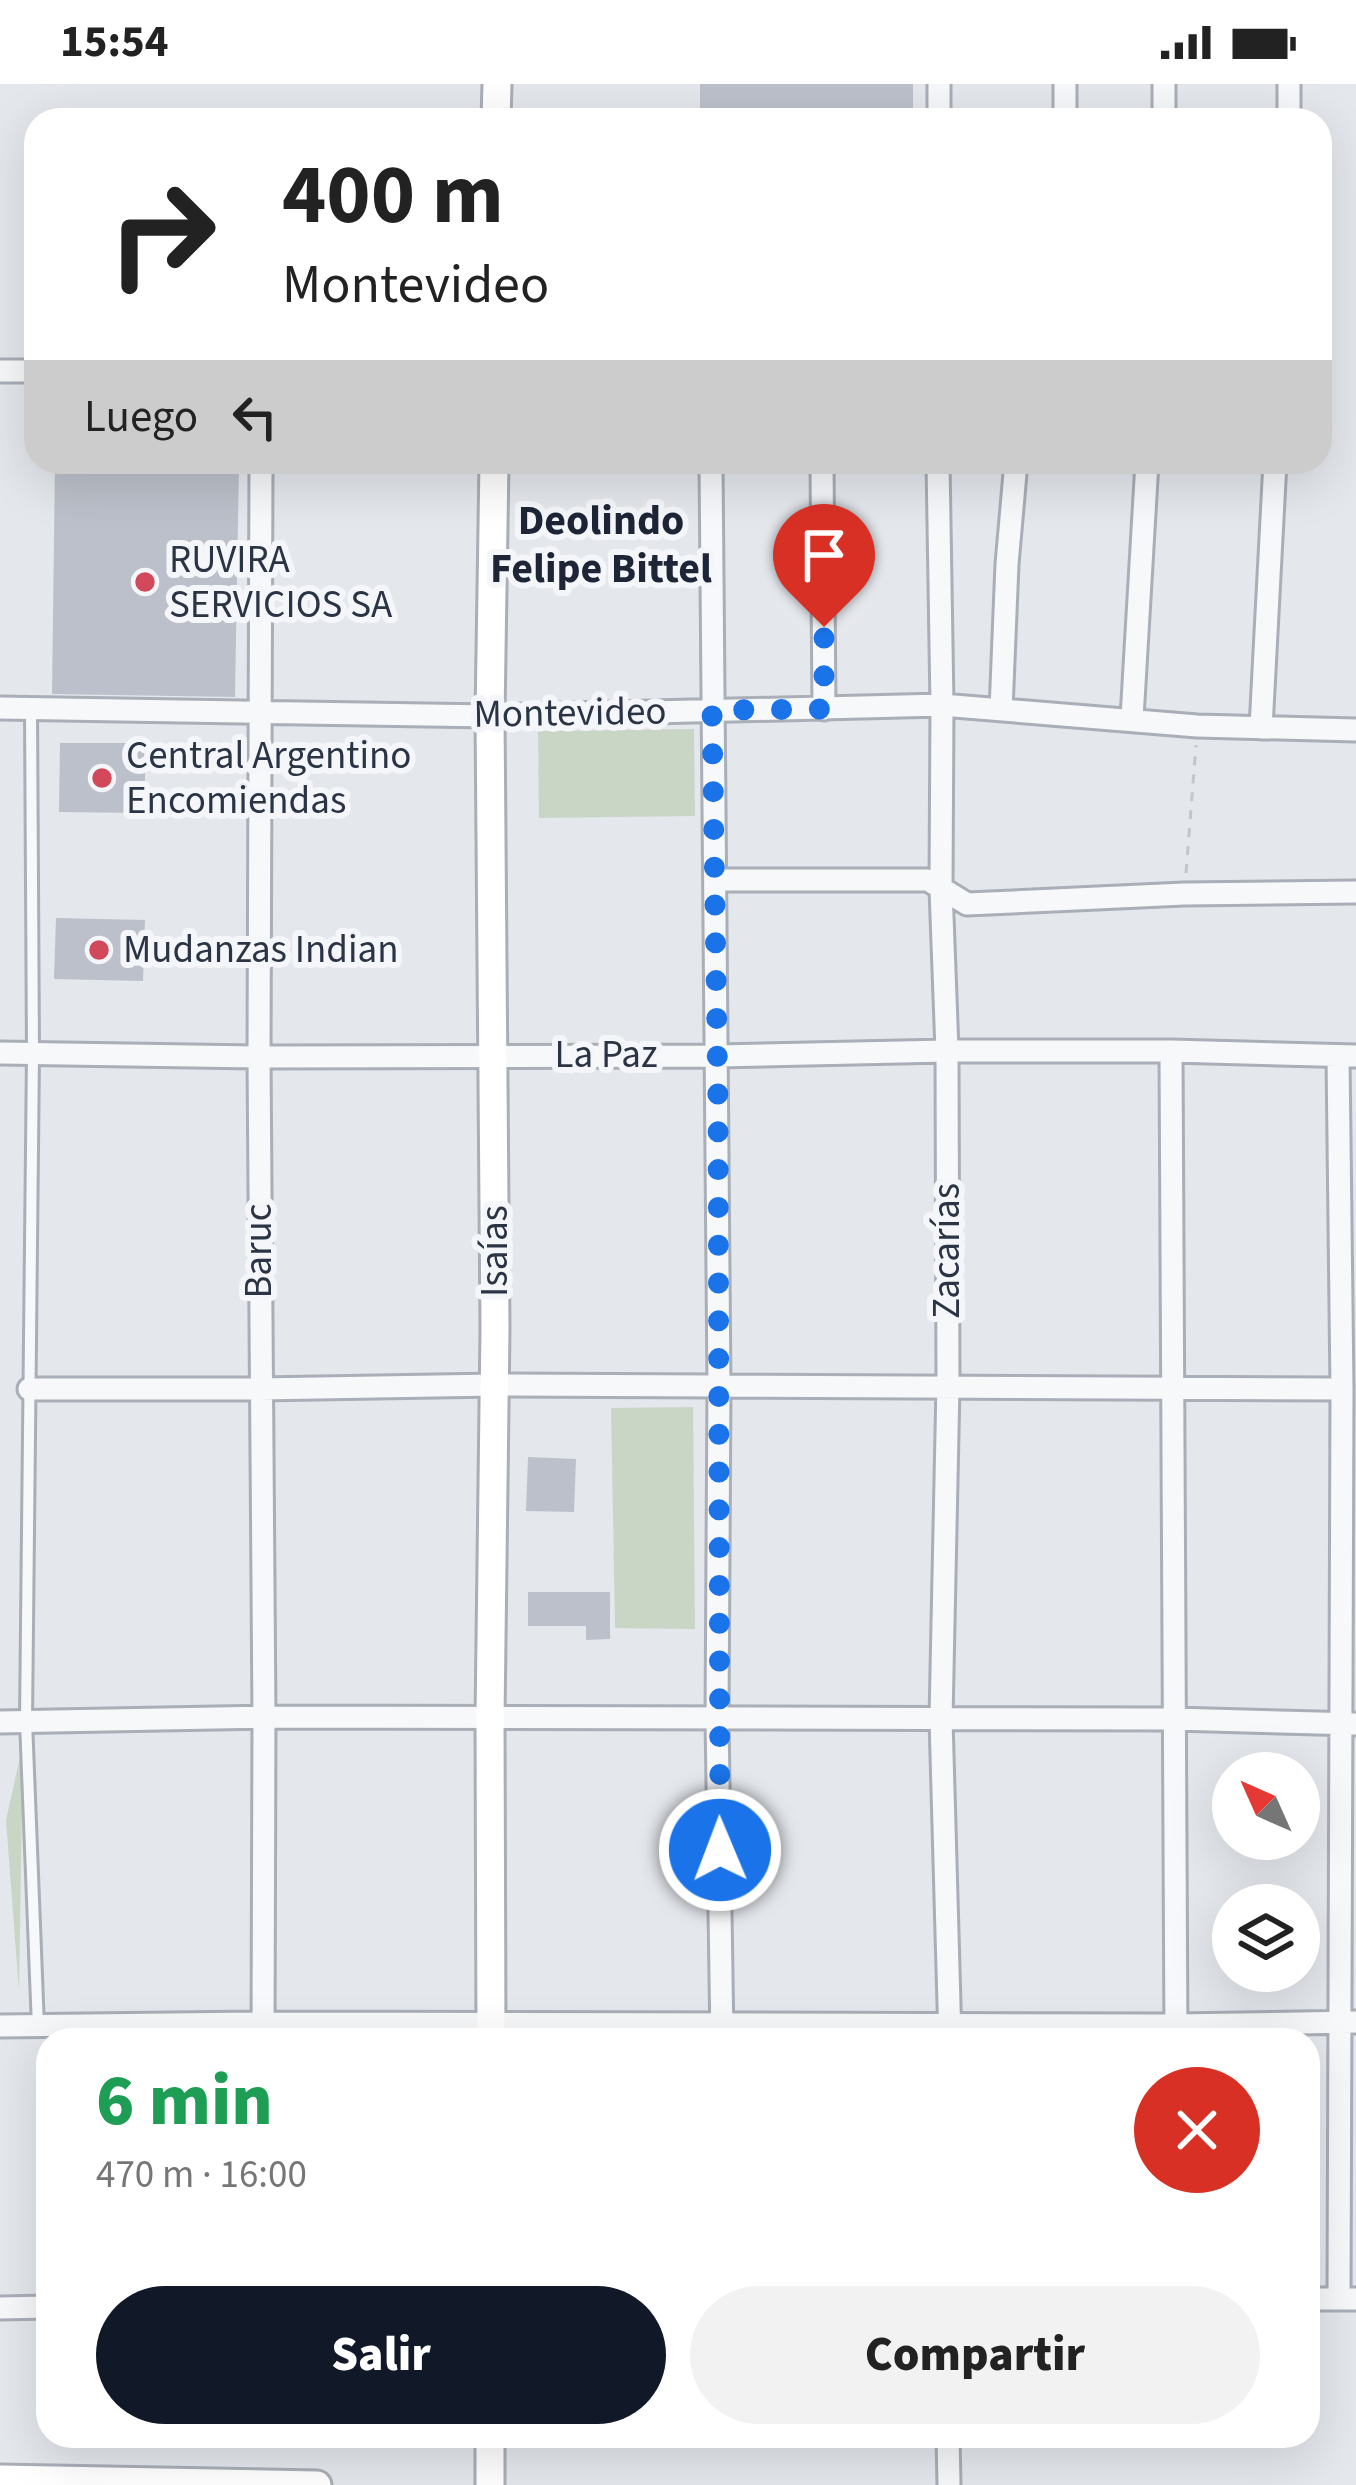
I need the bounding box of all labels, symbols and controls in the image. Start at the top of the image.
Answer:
text: 15:54 [60,10,169,74]
text: 400 m [282,136,504,256]
icon: right [84,156,240,312]
text: Montevideo [282,247,549,324]
icon: left [222,384,288,450]
text: Luego [84,385,198,449]
district label: Deolindo Felipe Bittel [490,491,712,599]
pin [773,504,875,627]
icon: arrive [791,522,857,588]
place label: RUVIRA SERVICIOS SA [169,532,393,633]
marker: RUVIRA SERVICIOS SA [132,569,158,595]
street label: Montevideo [473,683,667,743]
place label: Central Argentino Encomiendas [126,728,412,829]
marker: Central Argentino Encomiendas [89,765,115,791]
place label: Mudanzas Indian [123,922,399,978]
marker: Mudanzas Indian [86,937,112,963]
street label: La Paz [554,1027,658,1083]
street label: Zacarías [919,1183,975,1319]
street label: Baruc [231,1203,287,1299]
street label: Isaías [467,1205,523,1297]
north arrow [1212,1752,1320,1860]
map controls [1212,1752,1320,1992]
position arrow [657,1787,783,1913]
button: layers [1212,1884,1320,1992]
text: 6 min [96,2050,273,2153]
button: close [1134,2067,1260,2193]
text: 470 m · 16:00 [96,2147,307,2203]
button: Salir [96,2286,666,2424]
button: Compartir [690,2286,1260,2424]

